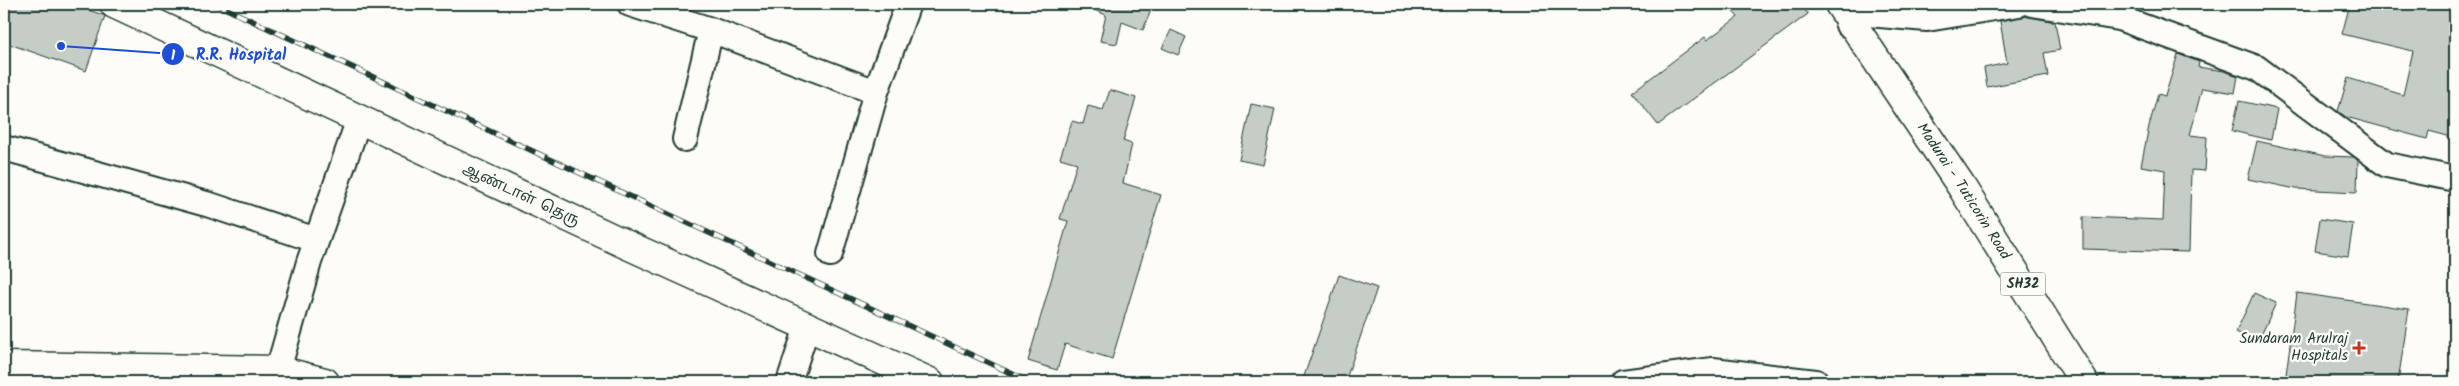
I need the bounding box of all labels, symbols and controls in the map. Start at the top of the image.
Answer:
callout: R.R. Hospital [160,39,296,70]
text: R.R. Hospital [196,43,287,68]
text: 1 [171,44,176,68]
street label: Madurai - Tuticorin Road [1910,118,2017,265]
street label: ஆண்டாள் தெரு [458,157,584,233]
road number: SH32 [2000,272,2046,296]
place label: Sundaram Arulraj Hospitals [2240,327,2349,368]
marker: Sundaram Arulraj Hospitals [2352,341,2366,355]

